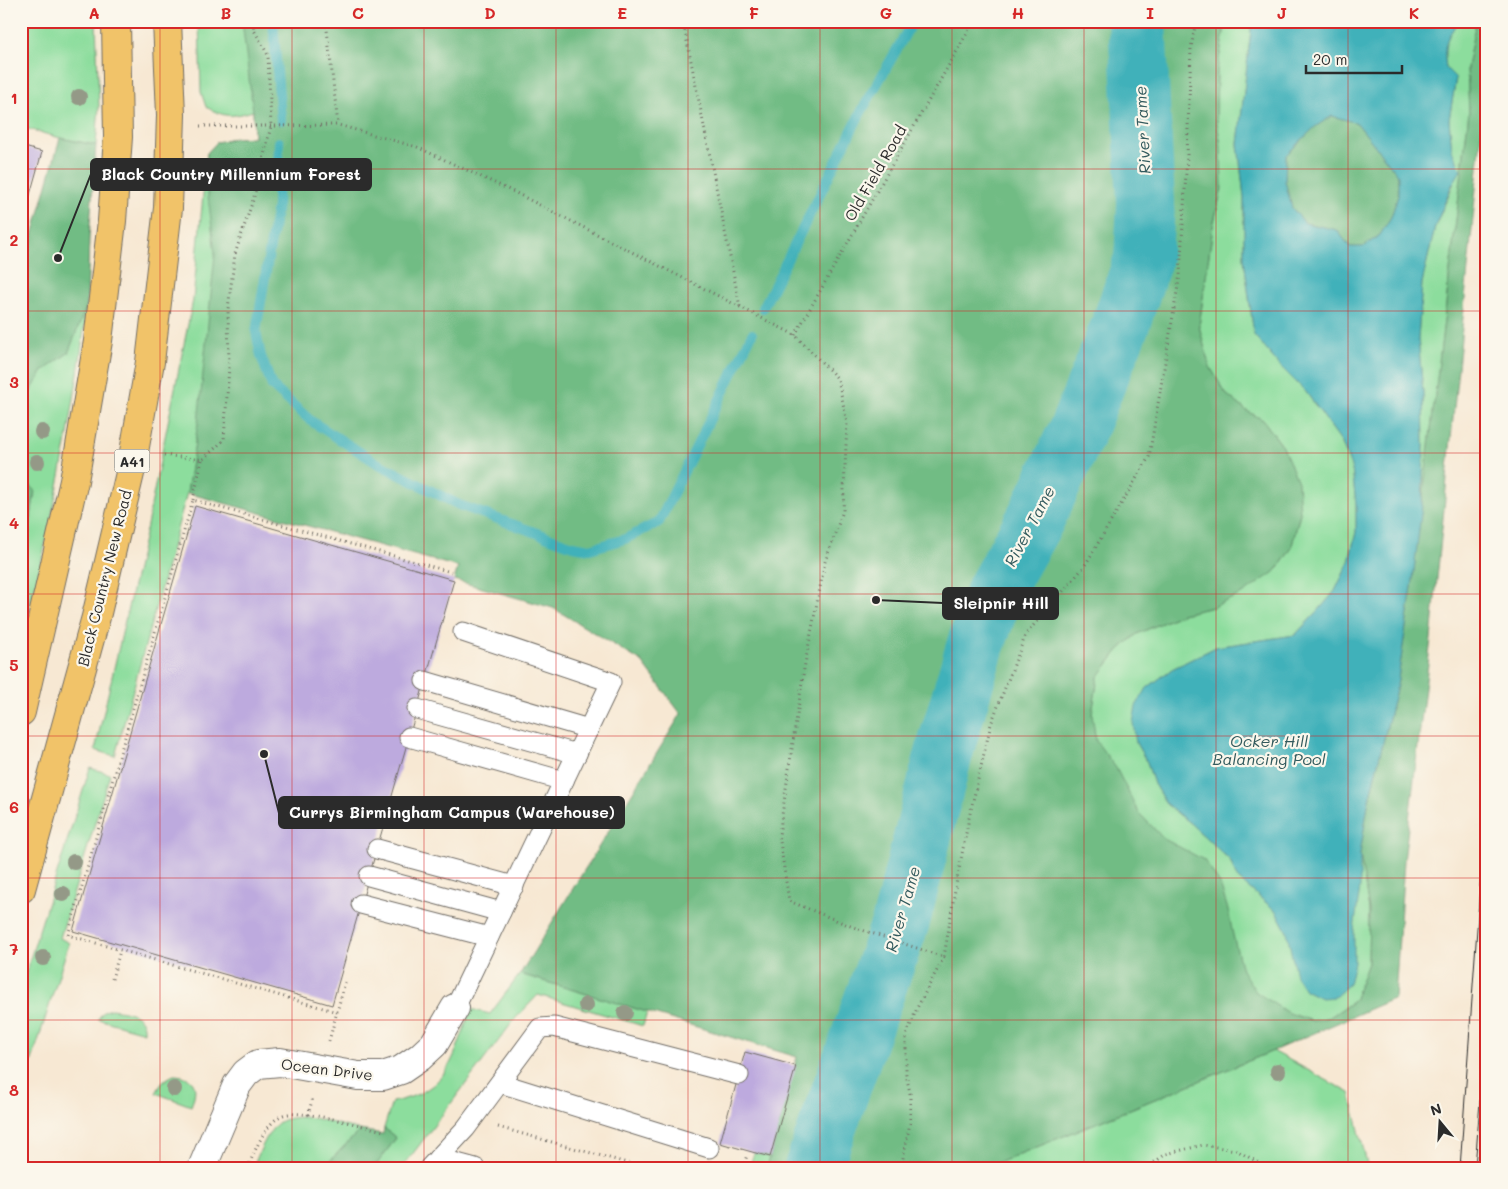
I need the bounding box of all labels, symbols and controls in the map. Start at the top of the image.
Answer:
text: A [88,2,100,23]
text: B [221,2,231,23]
text: C [352,2,364,23]
text: D [484,2,496,23]
text: E [617,2,627,23]
text: F [749,2,759,23]
text: G [880,2,892,23]
text: H [1012,2,1024,23]
text: I [1146,2,1154,23]
text: J [1277,2,1287,23]
text: K [1409,2,1419,23]
scale bar [1306,42,1402,74]
text: 20 m [1313,49,1347,69]
water label: River Tame [1129,85,1155,175]
text: 1 [10,87,18,108]
street label: Old Field Road [839,121,911,225]
callout: Black Country Millennium Forest [91,159,371,190]
text: Black Country Millennium Forest [101,163,361,184]
text: 2 [10,229,19,250]
text: 3 [9,371,19,392]
road number: A41 [114,450,150,472]
water label: River Tame [999,482,1059,570]
street label: Black Country New Road [72,488,136,668]
text: 4 [9,512,19,533]
callout: Sleipnir Hill [943,588,1058,619]
text: Sleipnir Hill [954,592,1048,613]
text: 5 [9,654,19,675]
water label: Ocker Hill Balancing Pool [1212,730,1326,769]
text: 6 [9,796,19,817]
callout: Currys Birmingham Campus (Warehouse) [279,797,624,828]
text: Currys Birmingham Campus (Warehouse) [289,801,615,822]
water label: River Tame [880,864,924,954]
text: 7 [10,938,19,959]
street label: Ocean Drive [280,1053,374,1085]
text: 8 [9,1079,19,1100]
north arrow [1416,1096,1466,1146]
text: N [1428,1098,1444,1120]

